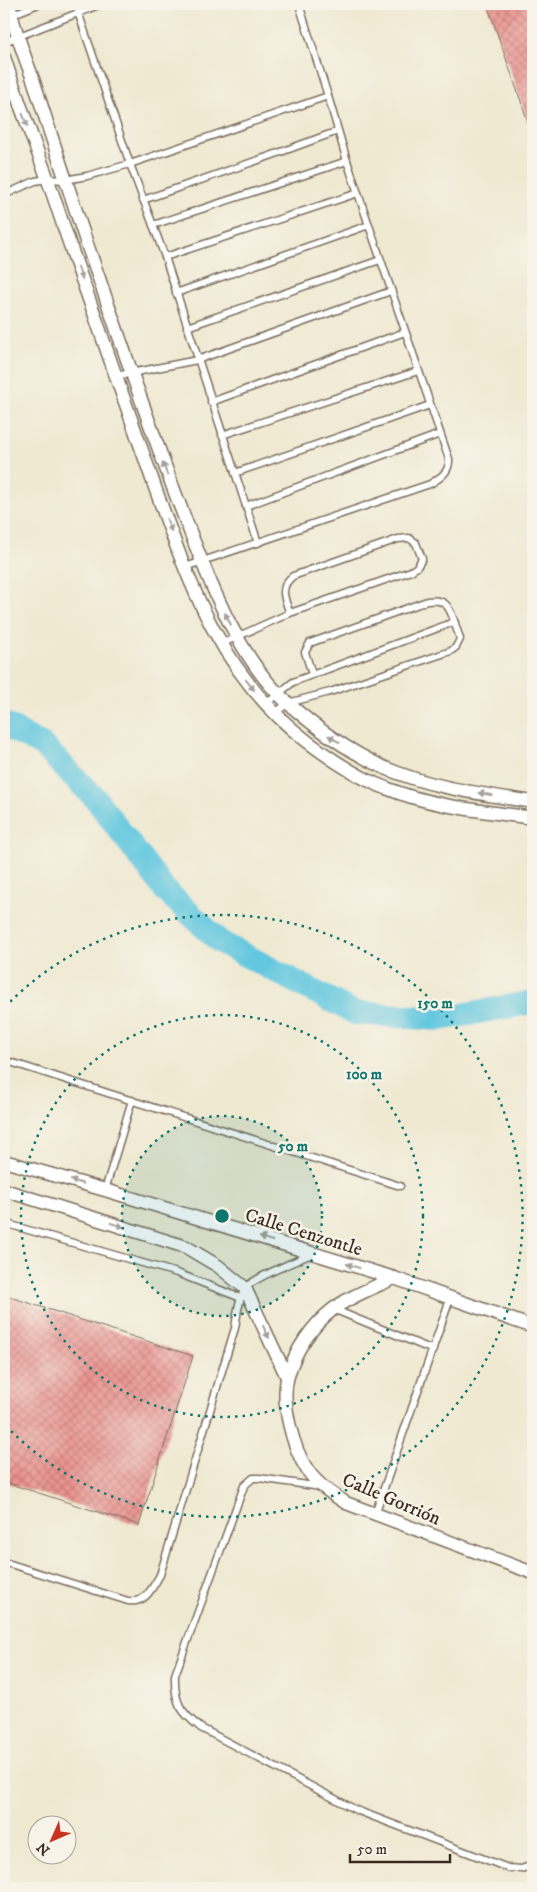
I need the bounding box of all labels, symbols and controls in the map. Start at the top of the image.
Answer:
one-way arrow [21,113,29,128]
one-way arrow [76,266,84,281]
one-way arrow [161,462,169,476]
one-way arrow [165,518,173,533]
one-way arrow [224,612,232,626]
one-way arrow [244,678,255,691]
one-way arrow [327,734,340,743]
one-way arrow [477,790,493,798]
text: 150 m [417,994,453,1013]
text: 100 m [346,1065,383,1084]
text: 50 m [277,1137,309,1156]
one-way arrow [69,1178,84,1186]
street label: Calle Cenzontle [242,1204,365,1261]
centre of rings [213,1207,231,1225]
one-way arrow [110,1222,125,1230]
one-way arrow [258,1235,273,1243]
one-way arrow [345,1261,360,1269]
one-way arrow [262,1325,270,1339]
street label: Calle Gorrión [339,1468,444,1530]
north arrow [28,1814,78,1864]
scale bar [350,1832,450,1864]
text: N [33,1838,54,1859]
text: 50 m [357,1840,387,1859]

